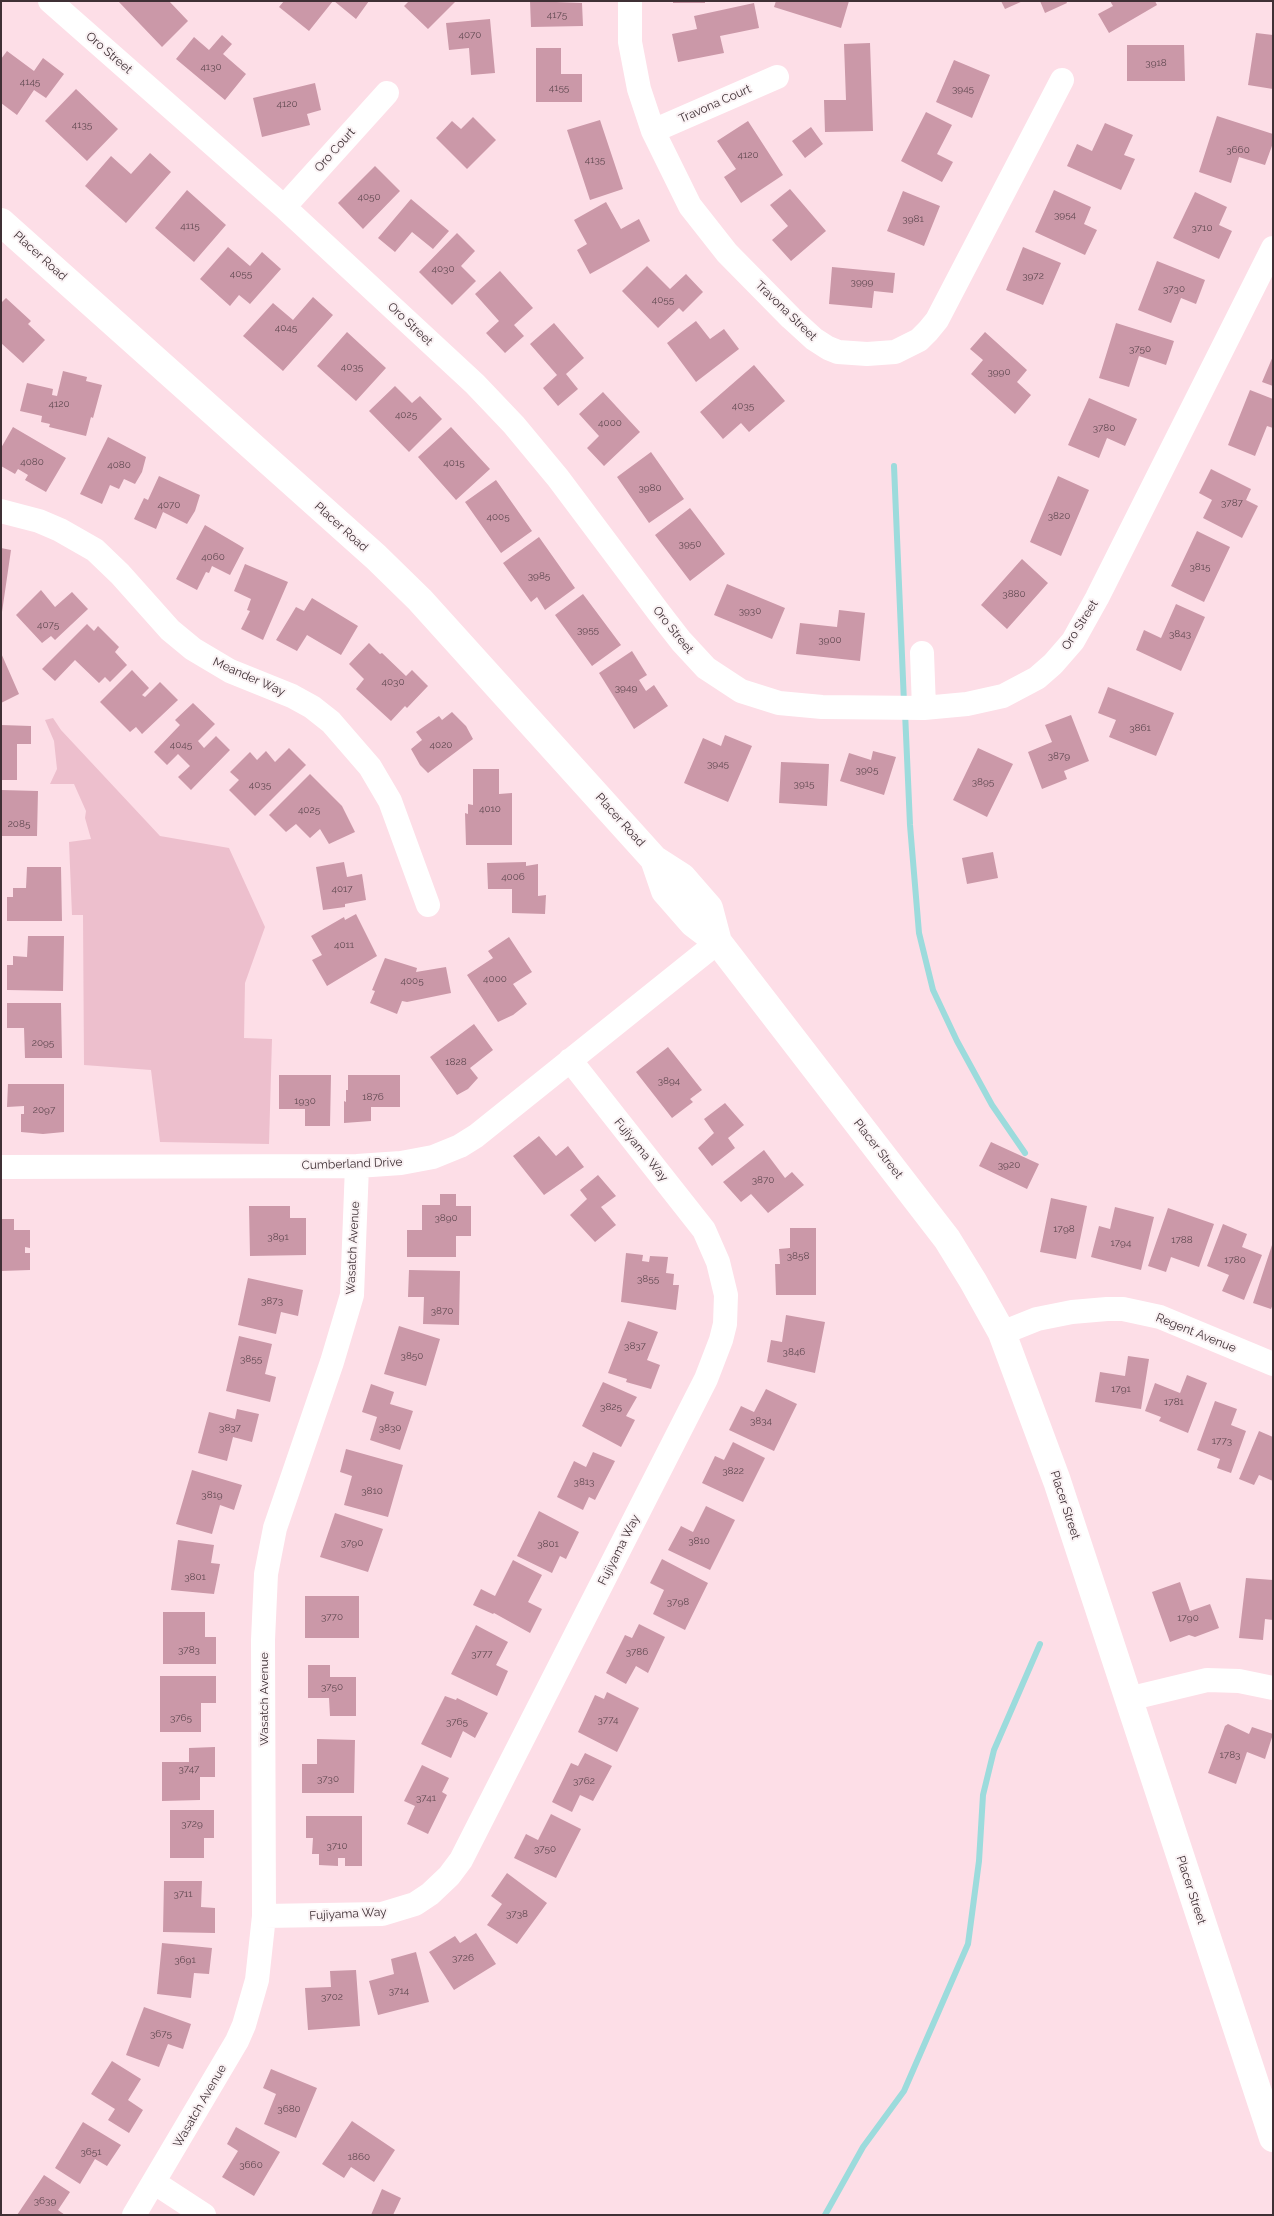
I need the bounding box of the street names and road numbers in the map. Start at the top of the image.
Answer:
street label: Oro Street [83,29,135,77]
street label: Travona Court [677,82,753,126]
street label: Oro Court [312,125,358,175]
street label: Placer Road [10,228,70,284]
street label: Travona Street [752,278,820,344]
street label: Oro Street [384,299,436,349]
street label: Placer Road [311,499,371,555]
street label: Oro Street [1059,597,1101,653]
street label: Oro Street [650,604,696,656]
street label: Meander Way [211,655,287,699]
street label: Placer Road [592,790,648,850]
street label: Fujiyama Way [611,1115,671,1185]
street label: Placer Street [850,1116,906,1182]
street label: Cumberland Drive [301,1155,403,1173]
street label: Wasatch Avenue [343,1201,363,1295]
street label: Regent Avenue [1154,1310,1238,1356]
street label: Placer Street [1047,1469,1083,1541]
street label: Fujiyama Way [595,1512,643,1588]
street label: Wasatch Avenue [257,1652,271,1746]
street label: Placer Street [1173,1854,1209,1926]
street label: Fujiyama Way [309,1905,387,1923]
street label: Wasatch Avenue [170,2062,230,2150]

